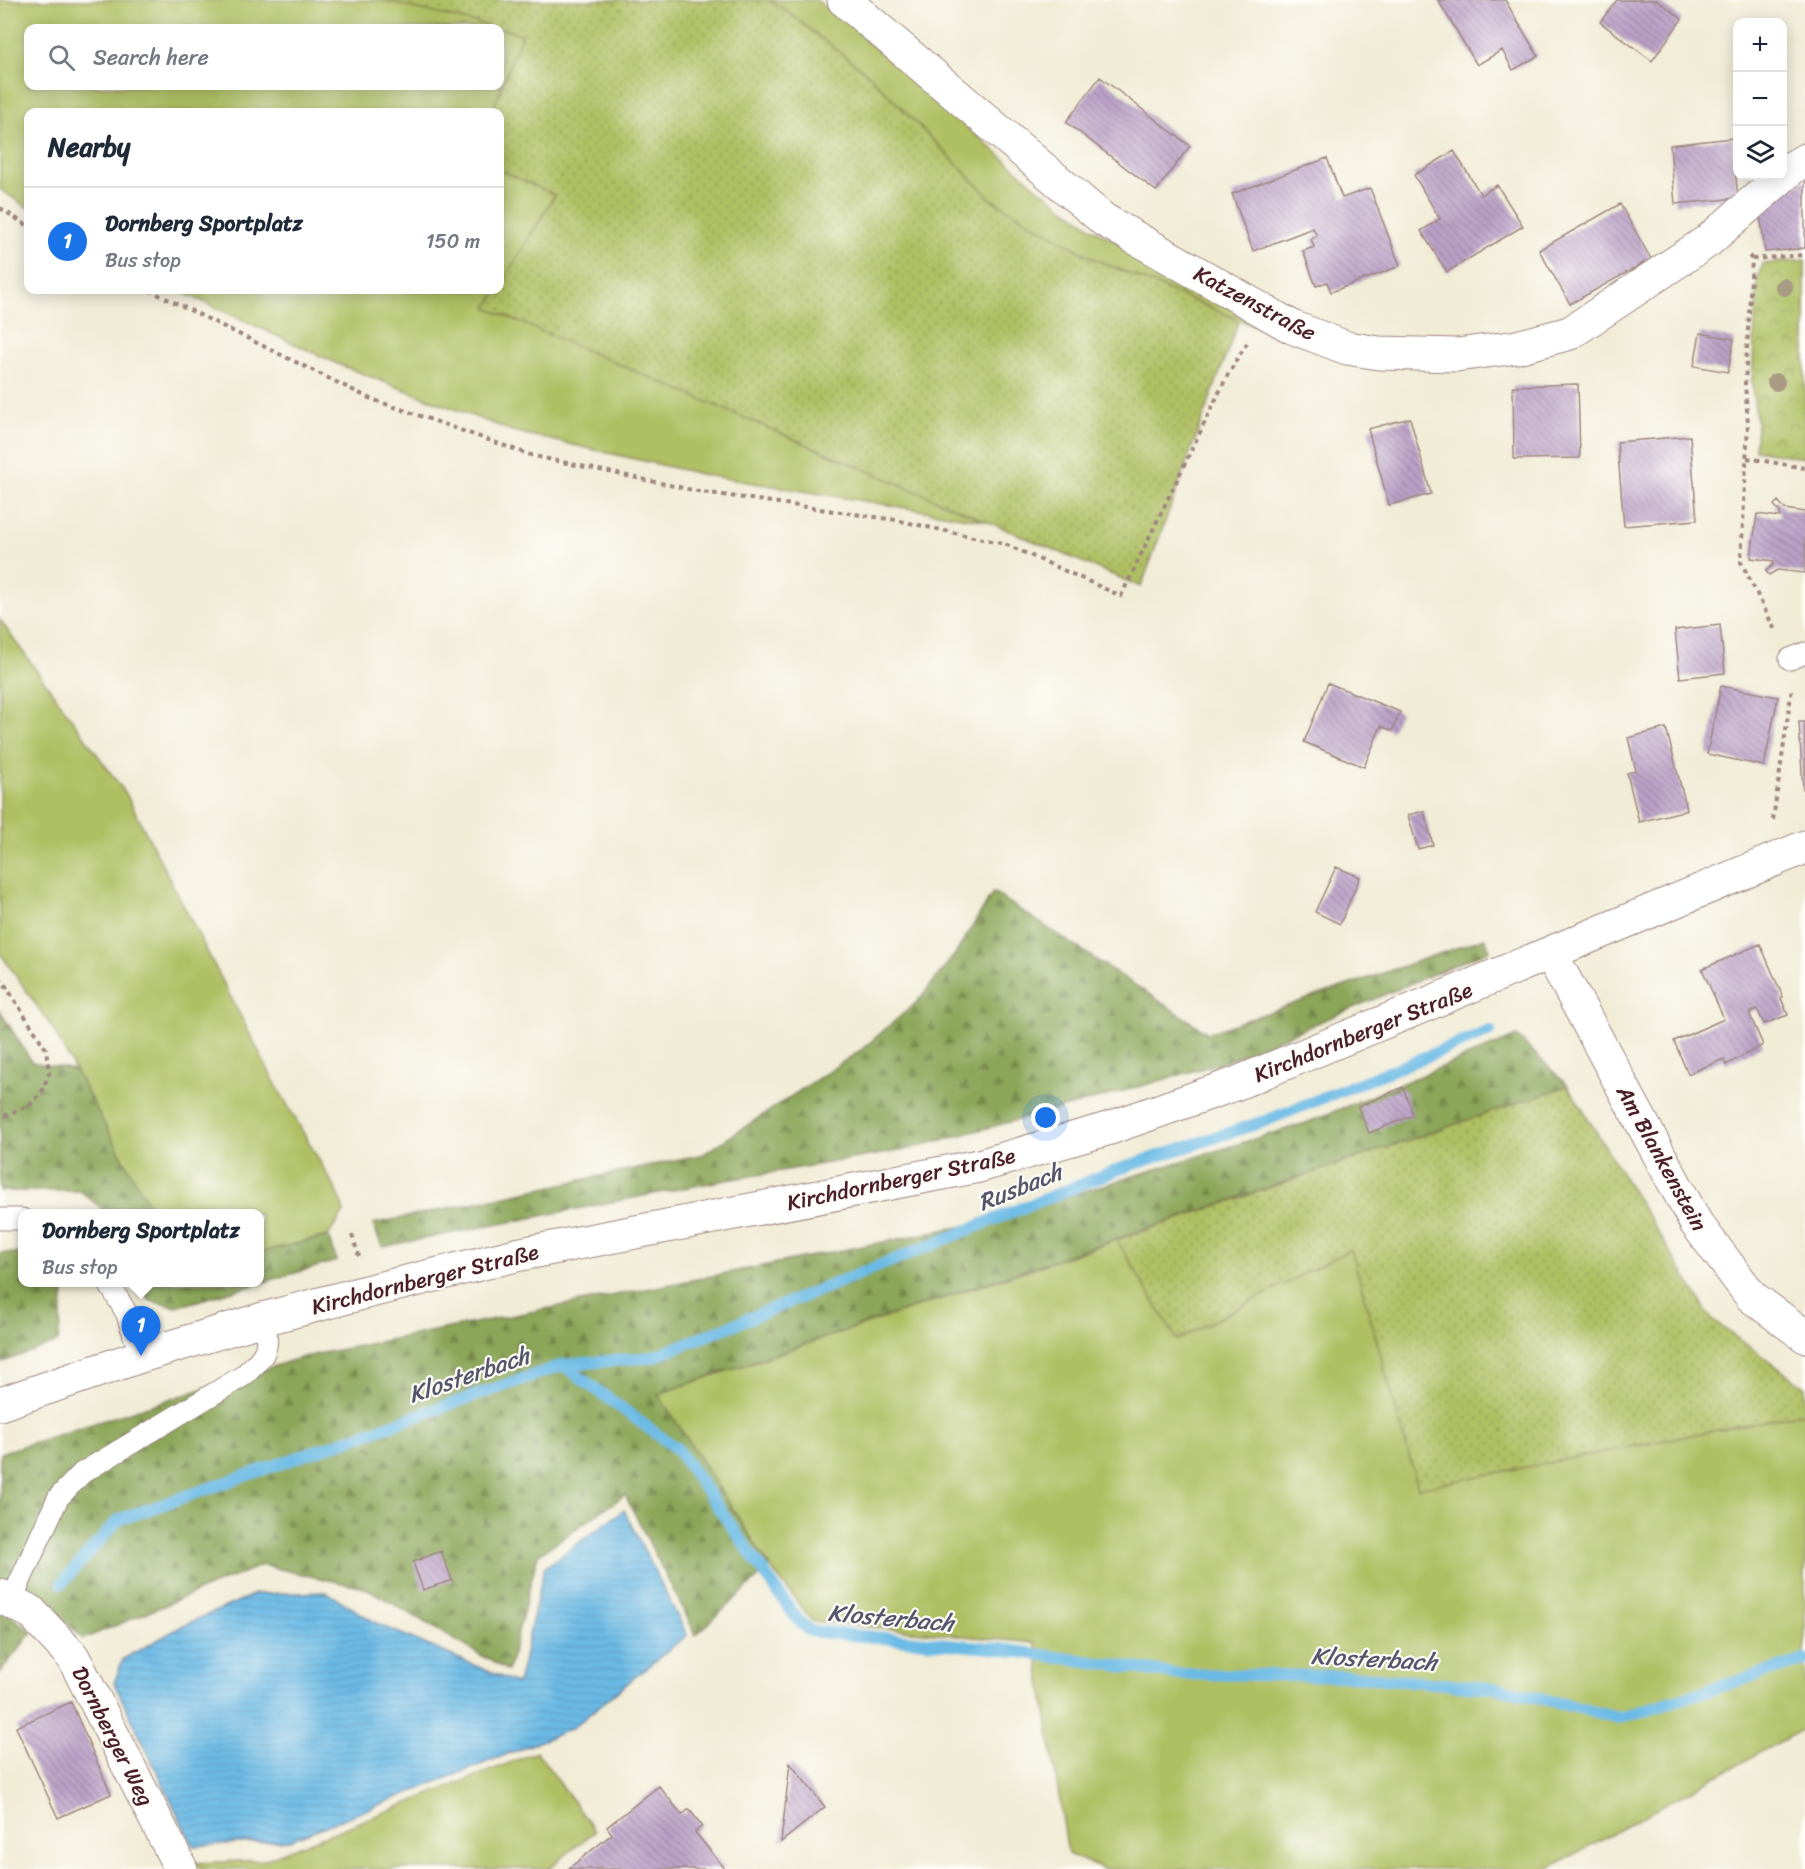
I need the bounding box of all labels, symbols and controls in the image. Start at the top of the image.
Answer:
map controls [1733,18,1787,180]
button: + [1733,18,1787,72]
search box [24,24,504,90]
text: Search here [93,38,209,77]
icon: search [45,41,78,74]
button: − [1733,72,1787,126]
text: Nearby [48,124,130,170]
button: layers [1733,126,1787,180]
text: Dornberg Sportplatz [105,204,303,243]
text: 1 [63,224,72,259]
text: 150 m [426,224,480,259]
text: Bus stop [105,243,181,278]
street label: Katzenstraße [1187,254,1323,352]
street label: Kirchdornberger Straße [1248,970,1479,1094]
street label: Am Blankenstein [1605,1077,1718,1239]
your location [1031,1103,1060,1132]
street label: Kirchdornberger Straße [783,1136,1019,1222]
water label: Rusbach [971,1150,1071,1223]
popup [18,1209,264,1287]
text: Dornberg Sportplatz [42,1211,240,1250]
street label: Kirchdornberger Straße [307,1232,543,1326]
text: Bus stop [42,1250,118,1285]
pin: 1 [122,1306,160,1356]
water label: Klosterbach [403,1334,538,1415]
water label: Klosterbach [826,1592,958,1645]
water label: Klosterbach [1310,1635,1440,1683]
street label: Dornberger Weg [61,1659,165,1813]

